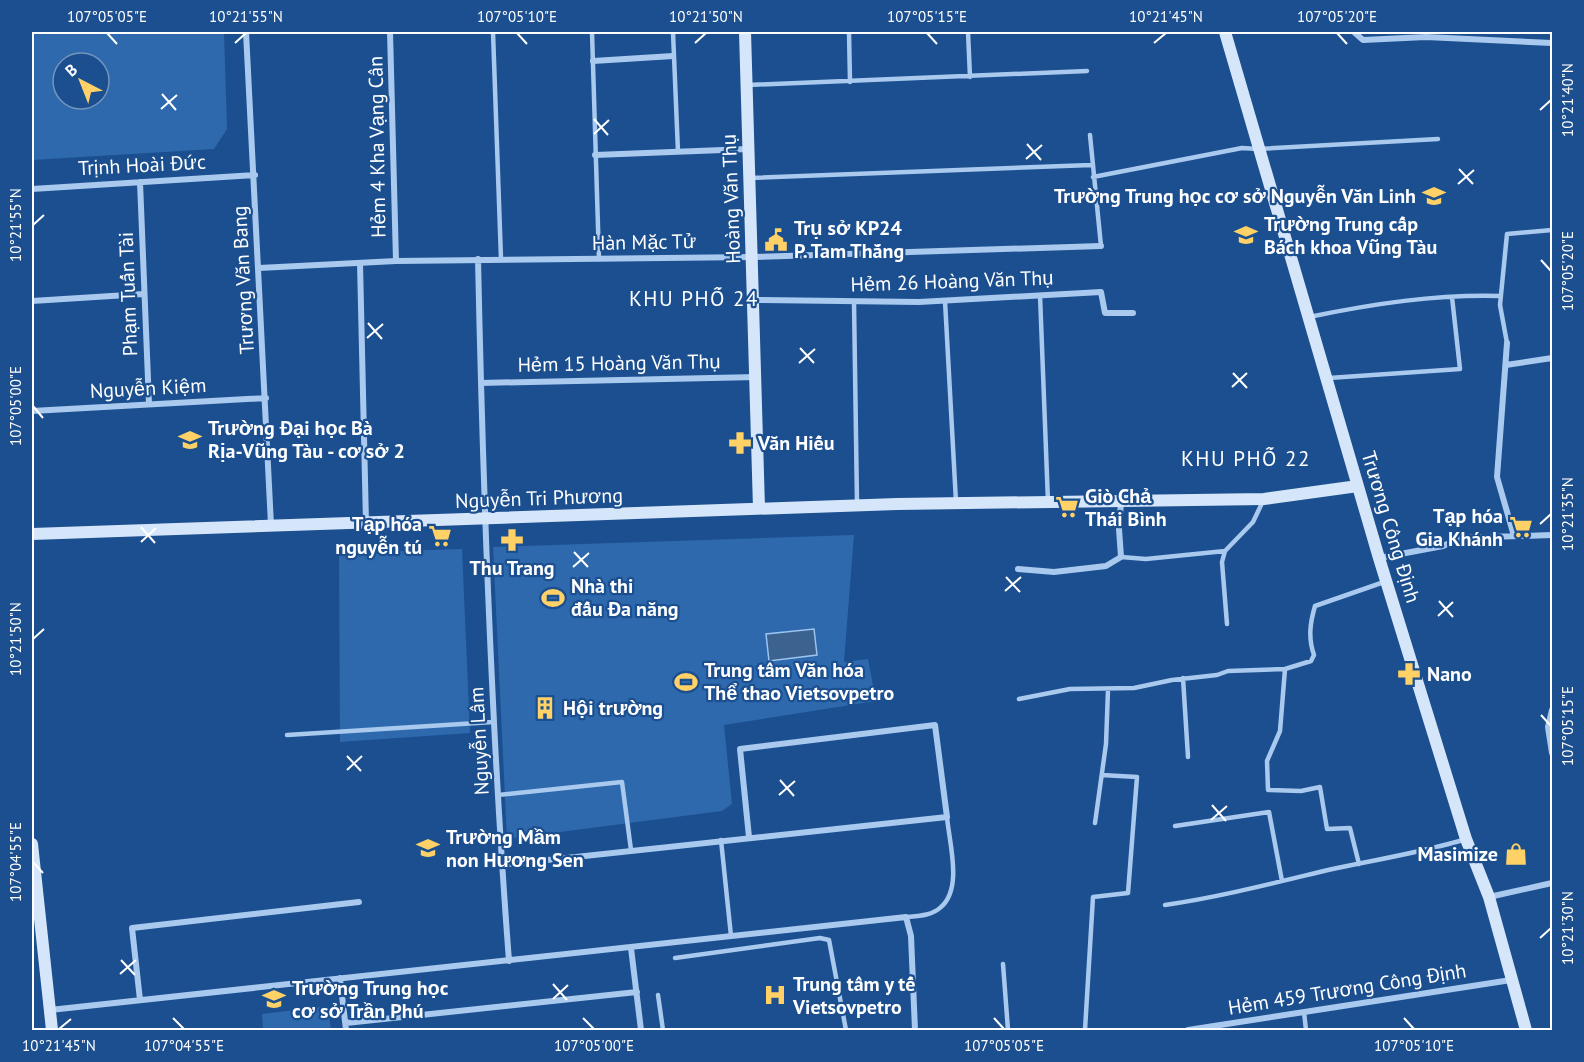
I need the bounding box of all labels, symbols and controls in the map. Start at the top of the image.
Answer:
text: 107°05'05"E [67,7,147,26]
text: 10°21'55"N [209,7,283,26]
text: 107°05'10"E [477,7,557,26]
text: 10°21'50"N [669,7,743,26]
text: 107°05'15"E [887,7,967,26]
text: 10°21'45"N [1129,7,1203,26]
text: 107°05'20"E [1297,7,1377,26]
north arrow [51,51,111,111]
street label: Hẻm 4 Kha Vạng Cân [362,56,392,238]
text: B [61,59,81,80]
text: 10°21'40"N [1558,63,1577,137]
street label: Hoàng Văn Thụ [716,134,746,264]
street label: Trịnh Hoài Đức [78,149,206,181]
place label: Trường Trung học cơ sở Nguyễn Văn Linh [1054,183,1416,209]
school or university icon: Trường Trung học cơ sở Nguyễn Văn Linh [1421,183,1447,209]
text: 10°21'55"N [6,188,25,262]
street label: Trương Văn Bang [226,205,260,355]
place label: Trường Trung cấp Bách khoa Vũng Tàu [1264,211,1437,260]
place label: Trụ sở KP24 P. Tam Thắng [794,215,904,264]
school or university icon: Trường Trung cấp Bách khoa Vũng Tàu [1233,222,1259,248]
public building icon: Trụ sở KP24 P. Tam Thắng [763,227,789,253]
street label: Hàn Mặc Tử [592,228,696,256]
street label: Phạm Tuấn Tài [113,231,143,357]
text: 107°05'20"E [1558,231,1577,311]
street label: Hẻm 26 Hoàng Văn Thụ [850,264,1054,298]
district label: KHU PHỐ 24 [629,285,759,312]
street label: Hẻm 15 Hoàng Văn Thụ [517,348,721,378]
text: 107°05'00"E [6,366,25,446]
street label: Nguyễn Kiệm [89,372,207,404]
place label: Trường Đại học Bà Rịa-Vũng Tàu - cơ sở 2 [208,415,405,464]
school or university icon: Trường Đại học Bà Rịa-Vũng Tàu - cơ sở 2 [177,427,203,453]
pharmacy icon: Văn Hiếu [727,430,753,456]
place label: Văn Hiếu [757,430,834,456]
district label: KHU PHỐ 22 [1181,445,1311,472]
street label: Trương Công Định [1356,448,1426,606]
text: 10°21'35"N [1558,477,1577,551]
street label: Nguyễn Tri Phương [455,482,623,514]
place label: Giò Chả Thái Bình [1085,483,1167,532]
supermarket icon: Giò Chả Thái Bình [1054,494,1080,520]
place label: Tạp hóa Gia Khánh [1415,503,1503,552]
place label: Tạp hóa nguyễn tú [335,511,422,560]
supermarket icon: Tạp hóa Gia Khánh [1508,514,1534,540]
supermarket icon: Tạp hóa nguyễn tú [427,523,453,549]
pharmacy icon: Thu Trang [499,527,525,553]
place label: Thu Trang [469,555,555,581]
place label: Nhà thi đấu Đa năng [571,573,679,622]
sports icon: Nhà thi đấu Đa năng [540,585,566,611]
text: 10°21'50"N [6,602,25,676]
place label: Trung tâm Văn hóa Thể thao Vietsovpetro [704,657,894,706]
pharmacy icon: Nano [1396,661,1422,687]
place label: Nano [1427,661,1472,687]
sports icon: Trung tâm Văn hóa Thể thao Vietsovpetro [673,669,699,695]
street label: Nguyễn Lâm [463,686,495,796]
text: 107°05'15"E [1558,686,1577,766]
building icon: Hội trường [532,695,558,721]
place label: Hội trường [563,695,663,721]
text: 107°04'55"E [6,822,25,902]
place label: Trường Mầm non Hương Sen [446,824,584,873]
school or university icon: Trường Mầm non Hương Sen [415,835,441,861]
place label: Masimize [1418,841,1498,867]
shop icon: Masimize [1503,841,1529,867]
text: 10°21'30"N [1558,891,1577,965]
street label: Hẻm 459 Trương Công Định [1226,957,1468,1021]
place label: Trung tâm y tế Vietsovpetro [792,971,915,1020]
place label: Trường Trung học cơ sở Trần Phú [292,975,449,1024]
hospital icon: Trung tâm y tế Vietsovpetro [762,982,788,1008]
school or university icon: Trường Trung học cơ sở Trần Phú [261,986,287,1012]
text: 10°21'45"N [22,1036,96,1055]
text: 107°04'55"E [144,1036,224,1055]
text: 107°05'00"E [554,1036,634,1055]
text: 107°05'05"E [964,1036,1044,1055]
text: 107°05'10"E [1374,1036,1454,1055]

